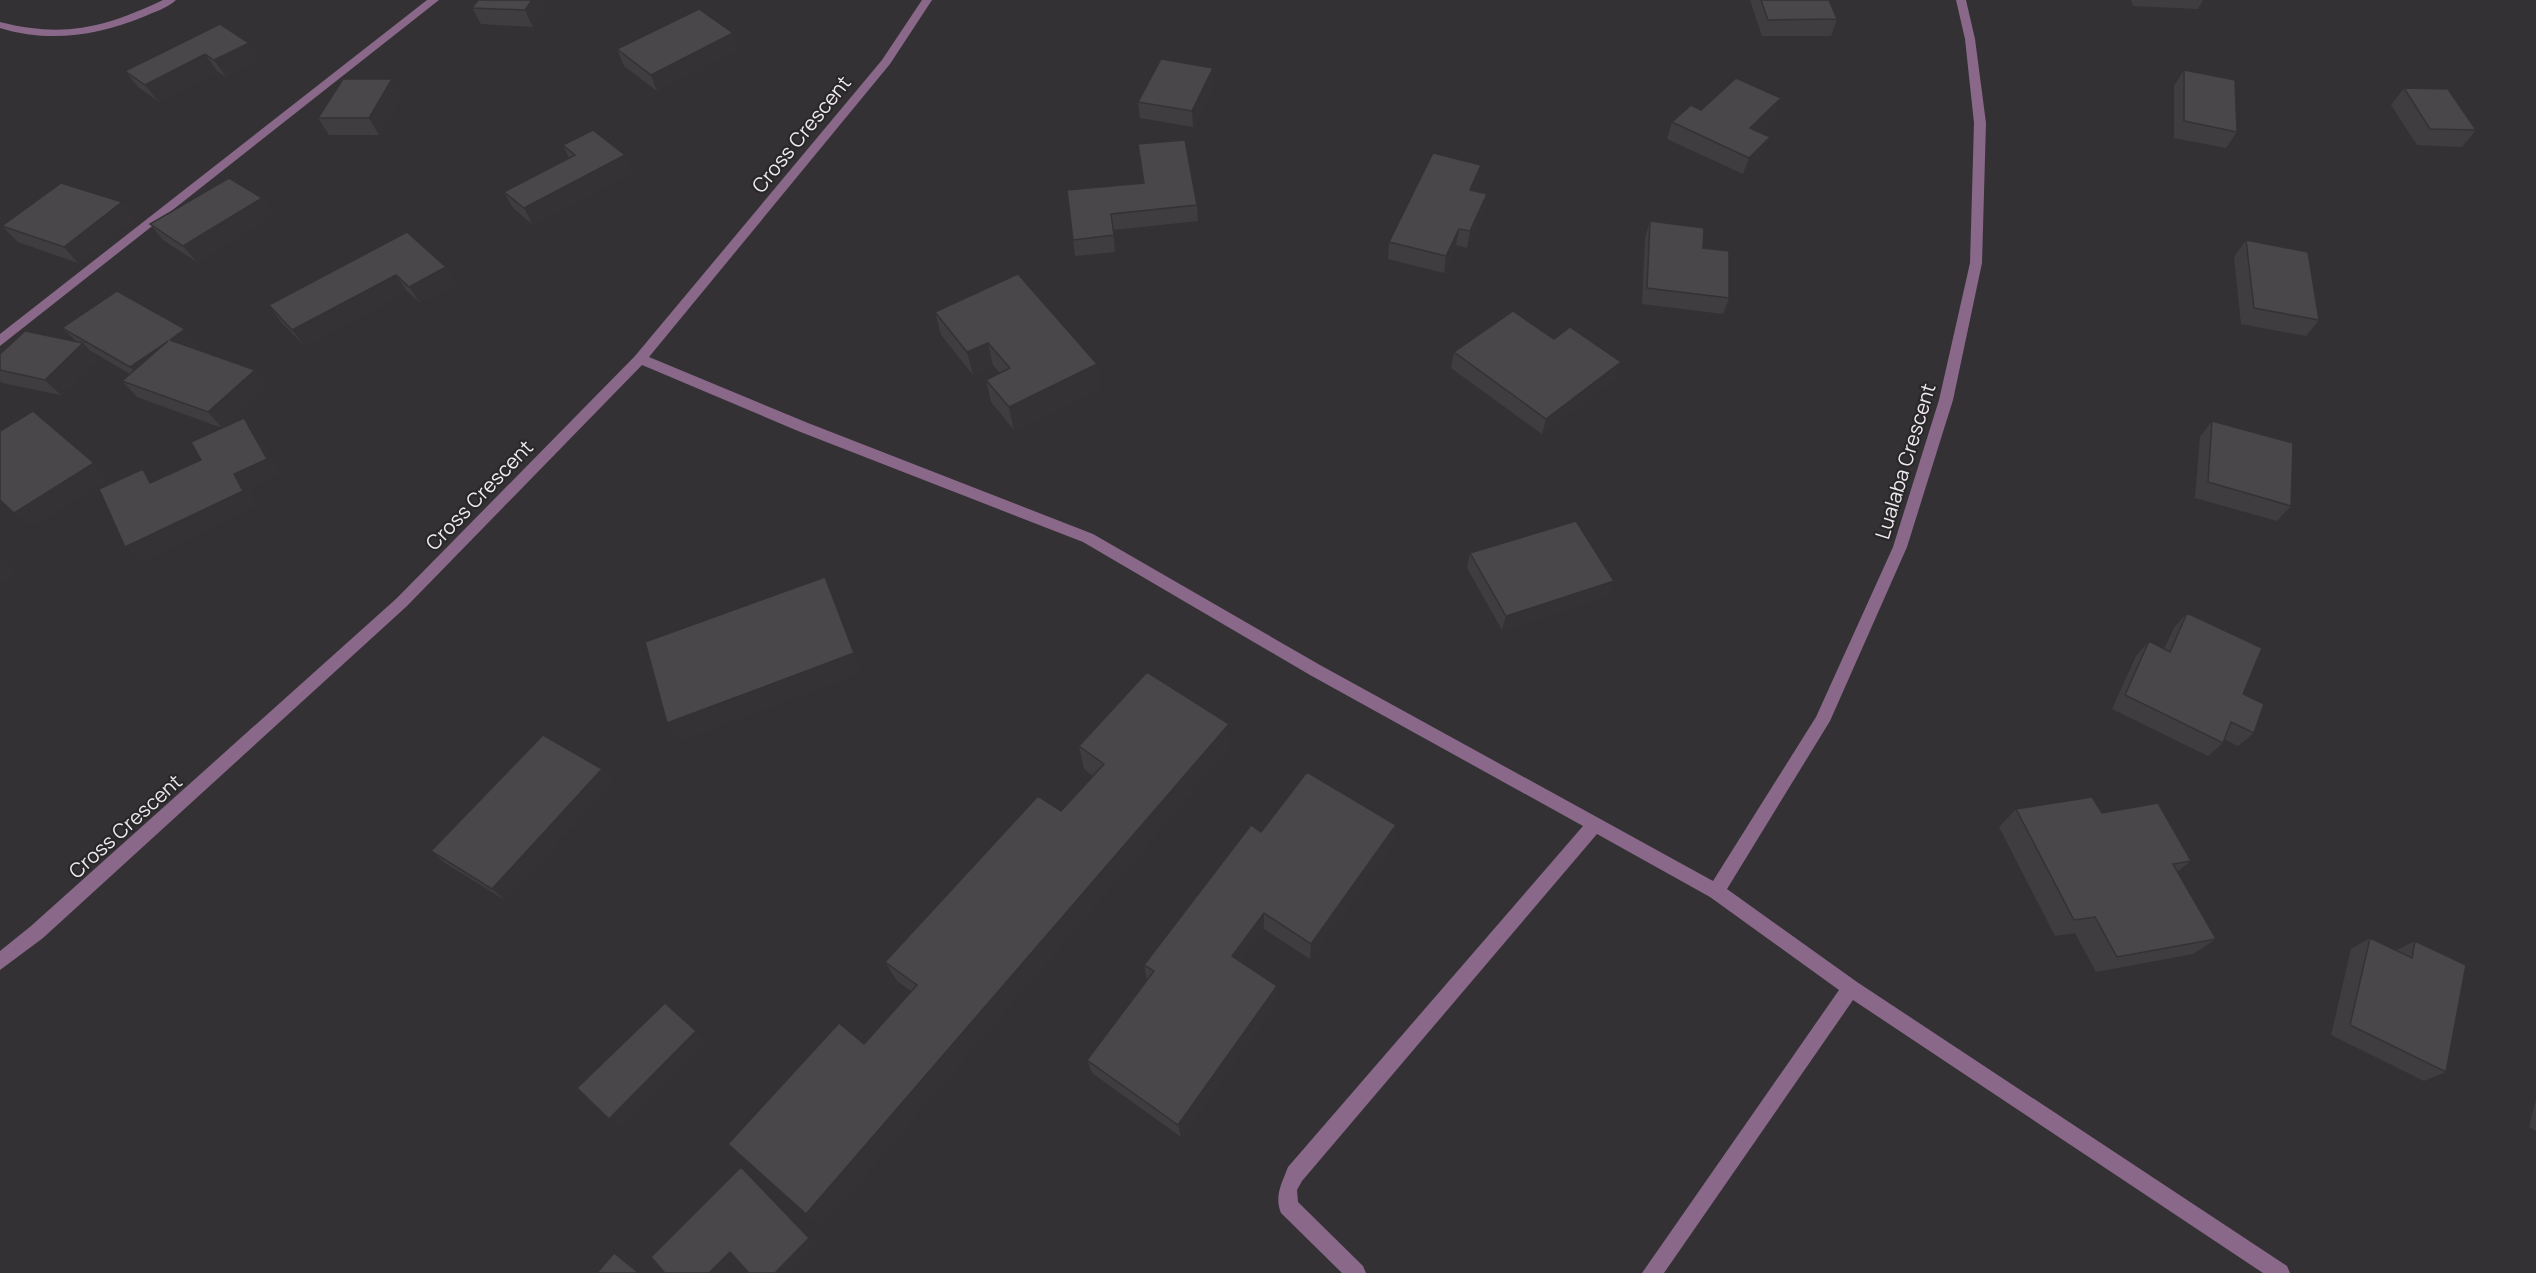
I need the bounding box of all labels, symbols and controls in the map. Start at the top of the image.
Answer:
street label: Cross Crescent [745,70,857,198]
street label: Lualaba Crescent [1868,380,1942,542]
street label: Cross Crescent [419,434,539,556]
street label: Cross Crescent [63,768,187,884]

